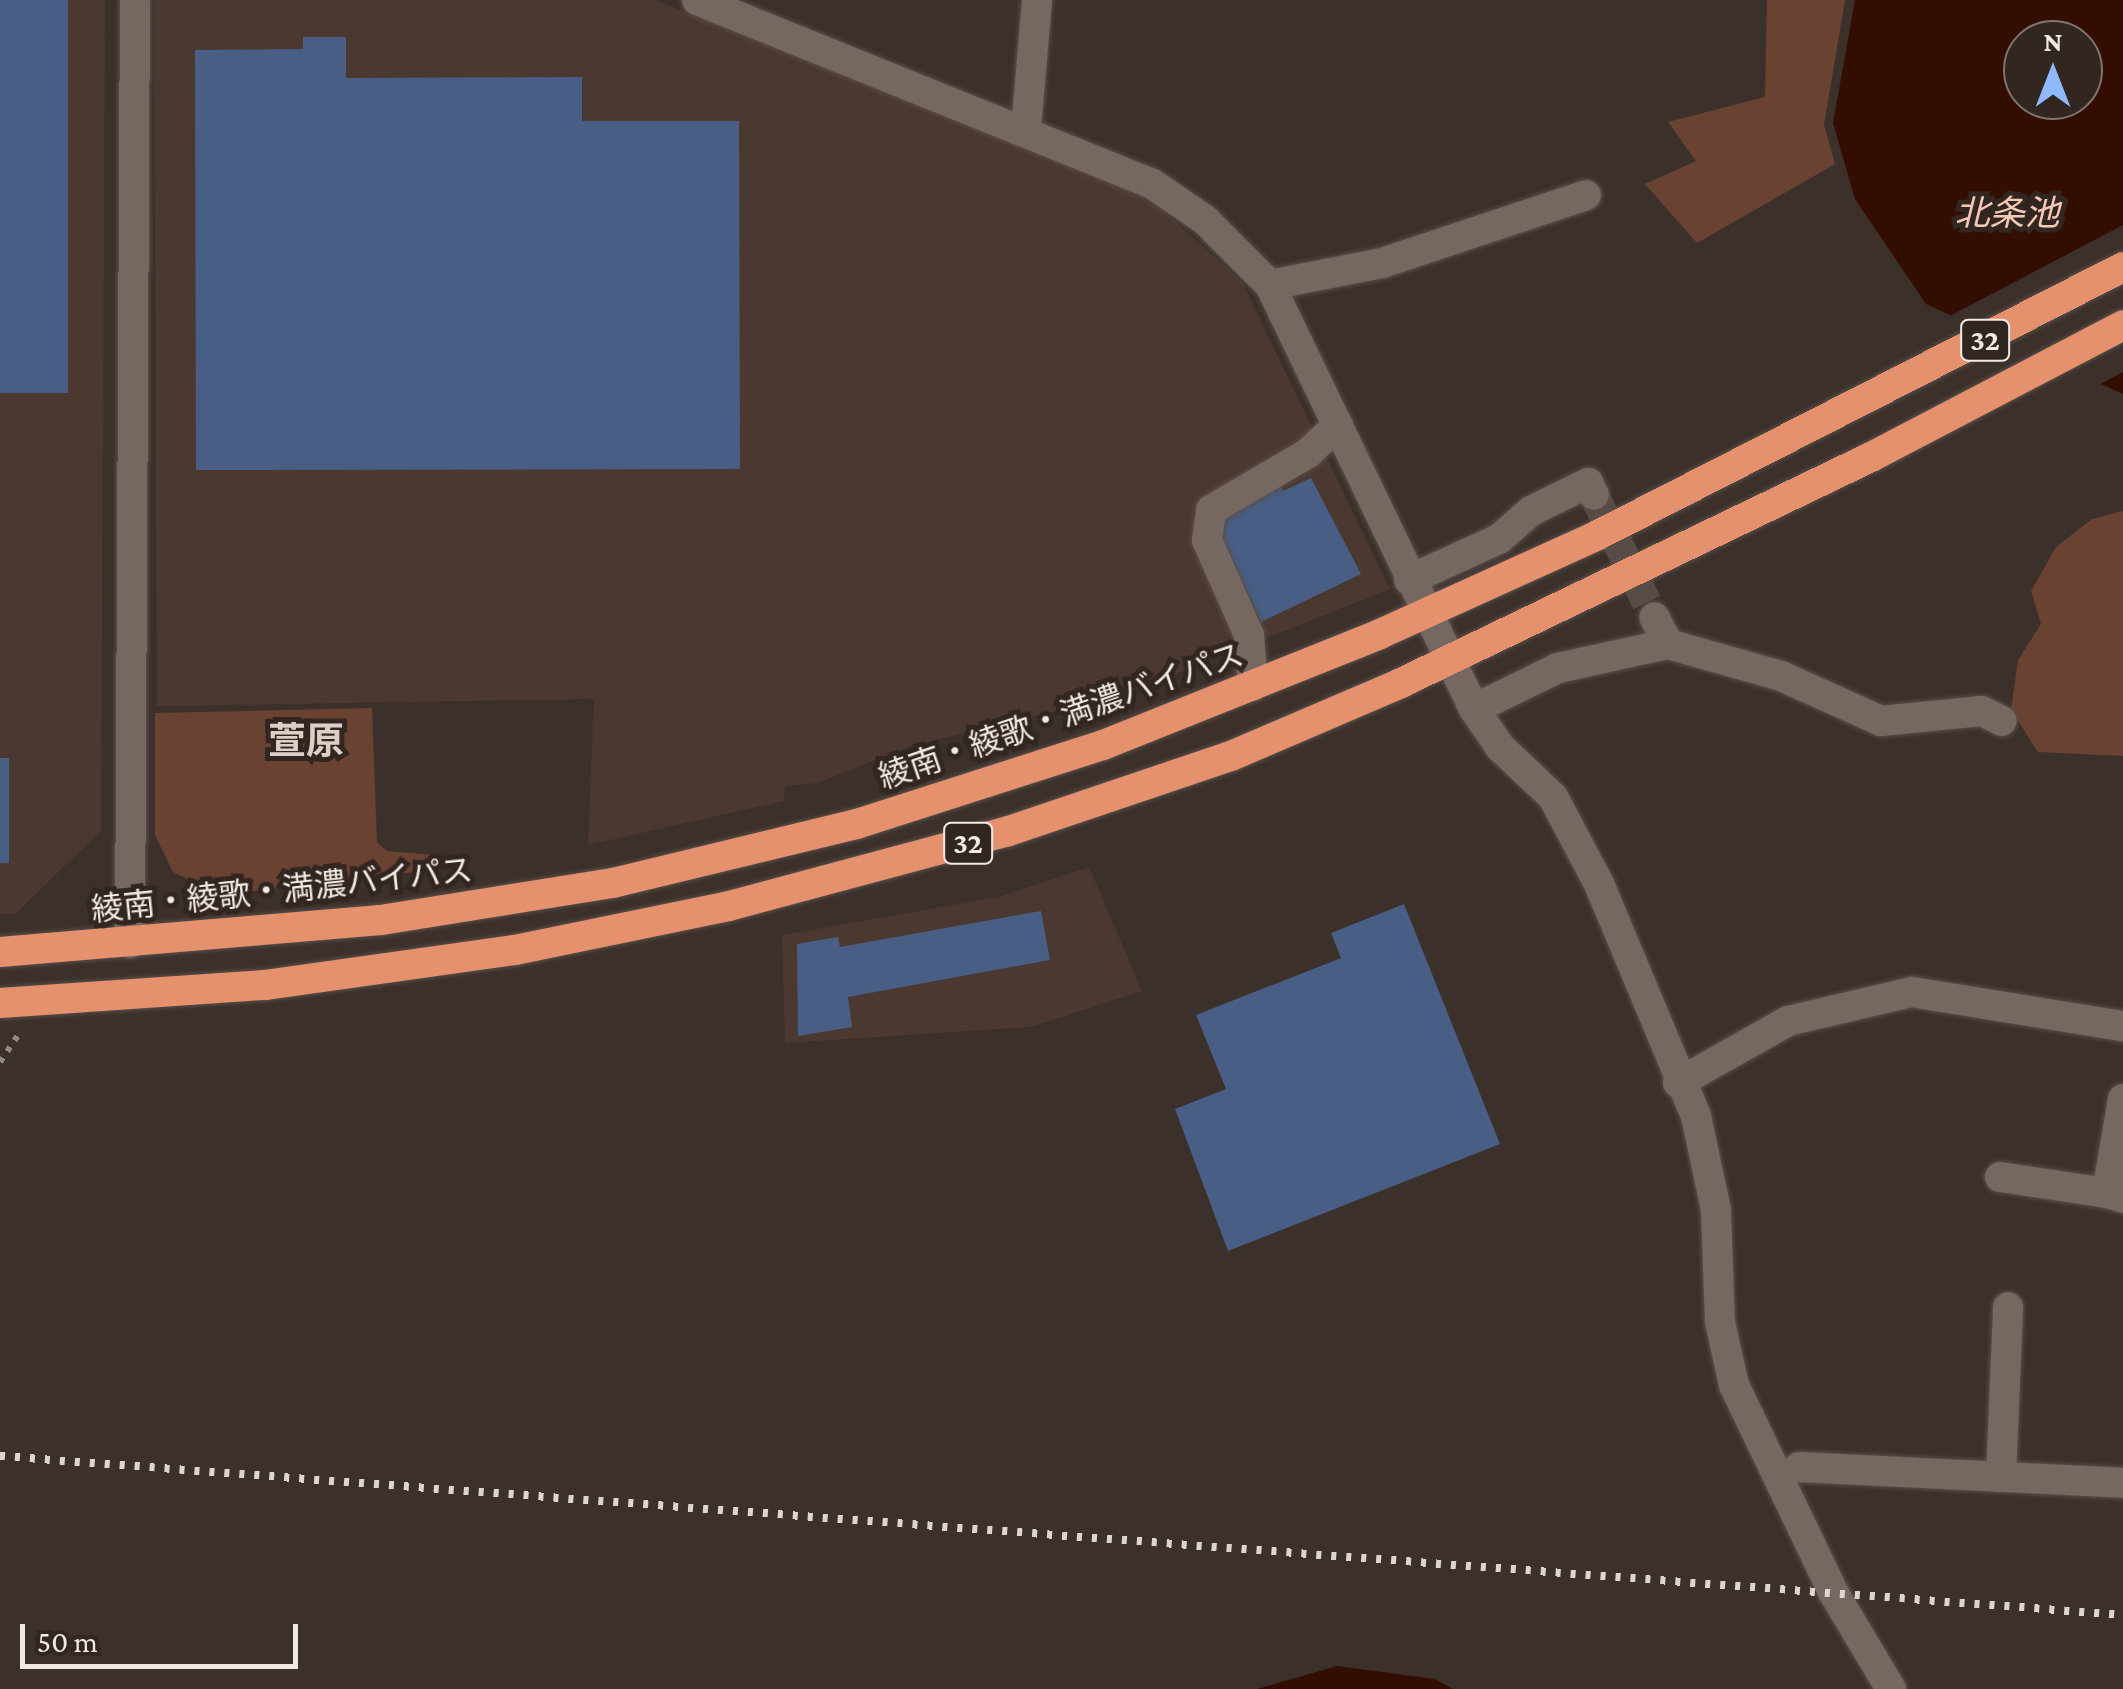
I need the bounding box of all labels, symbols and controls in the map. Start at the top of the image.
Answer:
north arrow [2003,20,2103,120]
text: N [2043,26,2063,57]
water label: 北条池 [1955,193,2059,235]
road number: 32 [1960,315,2010,365]
street label: 綾南・綾歌・満濃バイパス [873,635,1249,797]
district label: 萱原 [268,719,344,765]
road number: 32 [943,818,993,868]
street label: 綾南・綾歌・満濃バイパス [89,851,475,929]
scale bar [25,1604,302,1666]
text: 50 m [37,1625,98,1658]

